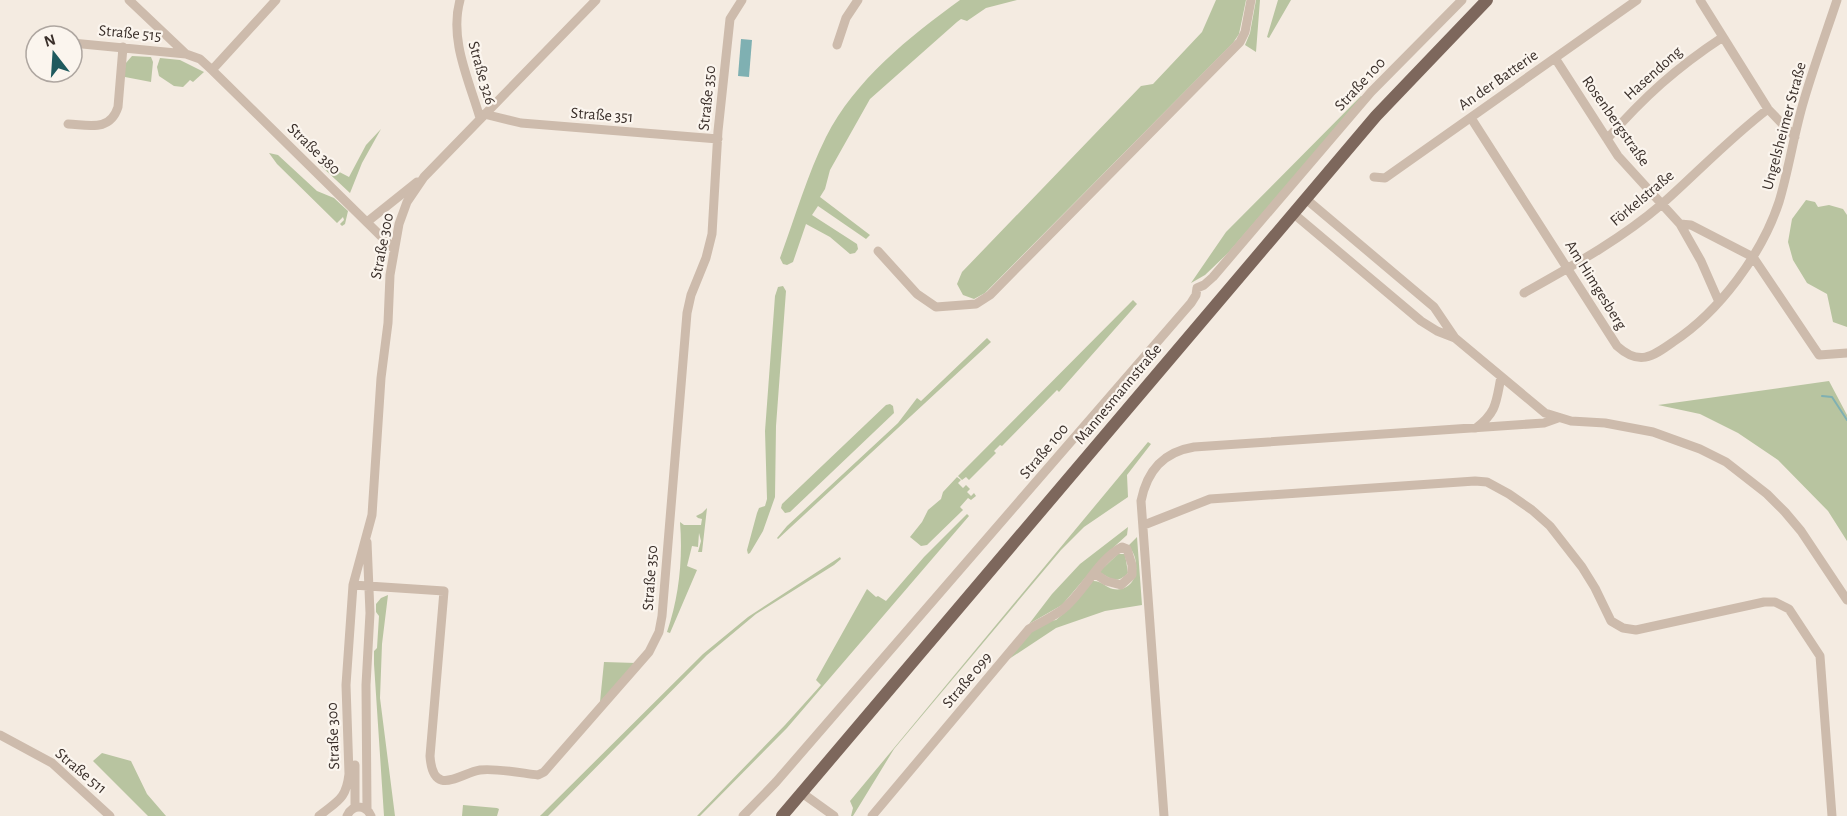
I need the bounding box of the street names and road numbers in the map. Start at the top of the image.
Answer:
street label: Straße 515 [98,22,162,44]
street label: Straße 326 [465,39,499,107]
street label: Hasendong [1621,43,1685,103]
street label: An der Batterie [1455,47,1541,113]
street label: Straße 100 [1332,54,1388,114]
street label: Ungelsheimer Straße [1759,60,1809,192]
street label: Straße 350 [696,65,718,131]
street label: Rosenbergstraße [1579,73,1653,169]
street label: Straße 351 [570,105,634,125]
street label: Straße 380 [285,120,343,178]
street label: Förkelstraße [1607,167,1677,229]
street label: Straße 300 [368,211,396,281]
street label: Am Himgesberg [1562,238,1630,333]
street label: Mannesmannstraße [1072,341,1164,447]
street label: Straße 100 [1017,420,1071,482]
street label: Straße 350 [640,545,660,611]
street label: Straße 099 [939,649,995,711]
street label: Straße 300 [324,702,342,770]
street label: Straße 511 [52,745,110,797]

